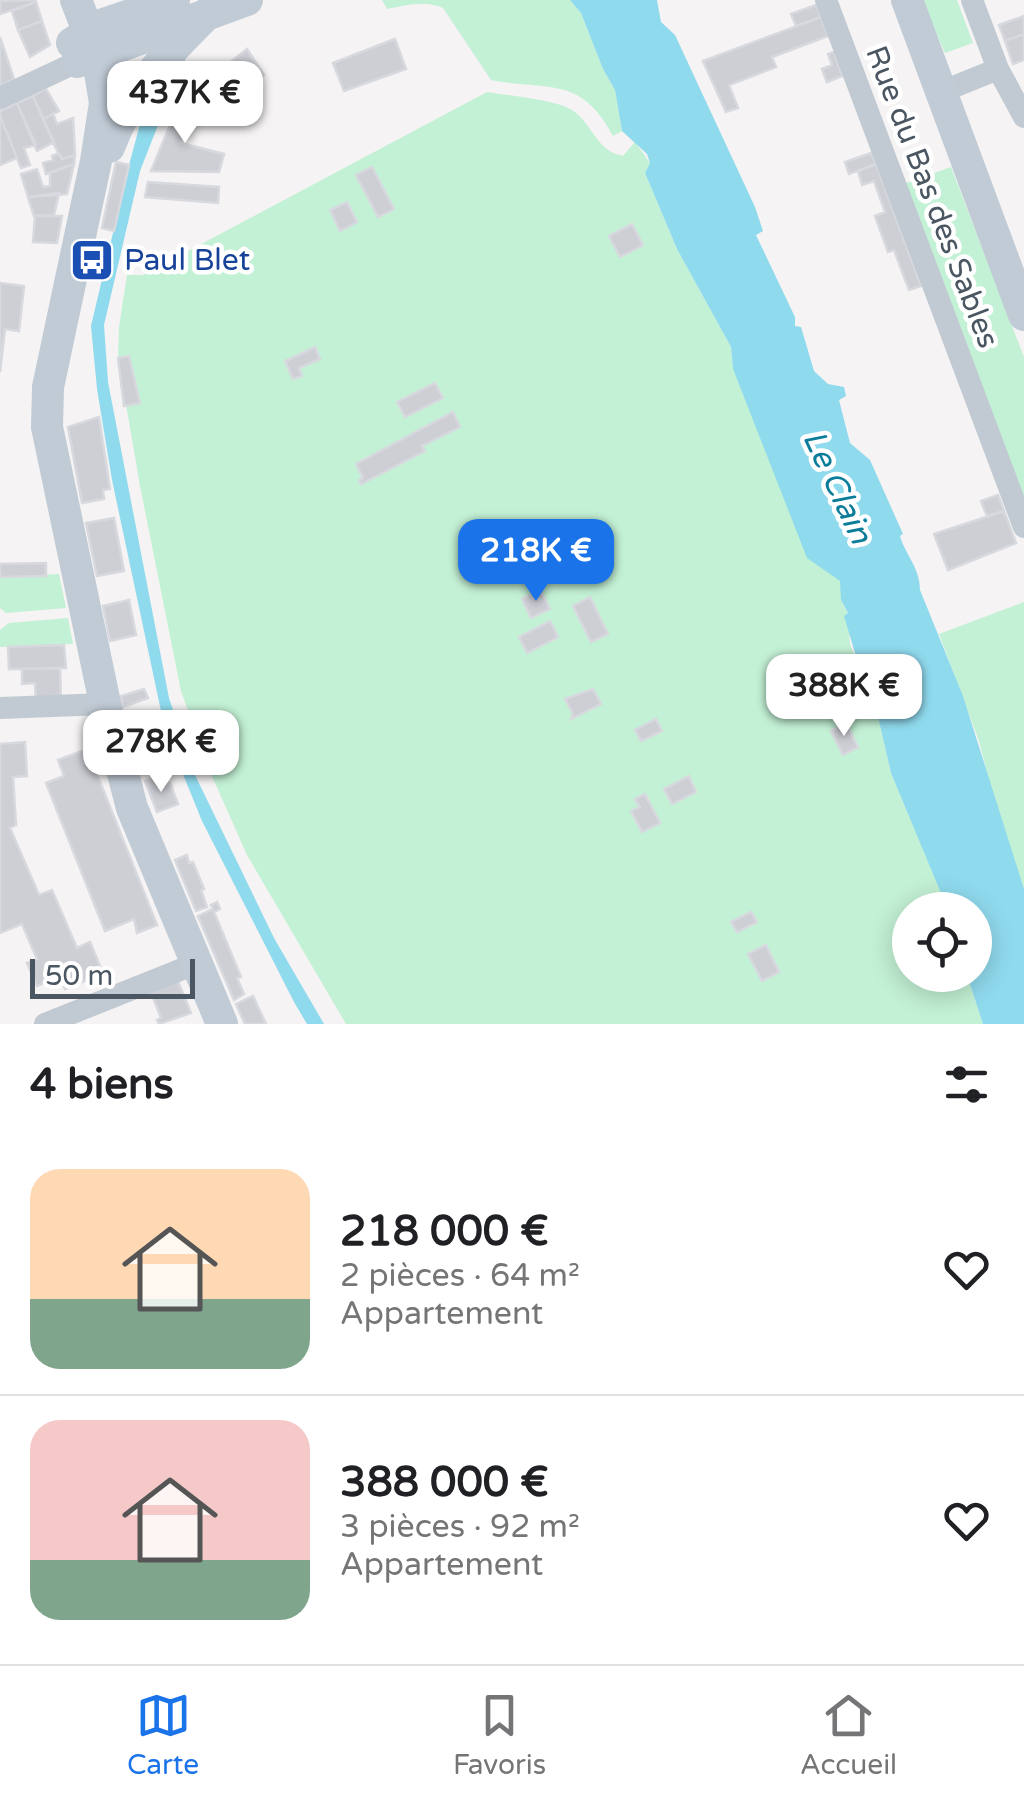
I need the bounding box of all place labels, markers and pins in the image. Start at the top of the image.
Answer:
pin: 437K € [104,61,266,146]
bus stop icon: Paul Blet [69,237,115,283]
place label: Paul Blet [124,242,250,279]
pin: 218K € [455,519,617,604]
pin: 388K € [763,654,925,739]
pin: 278K € [80,710,242,795]

